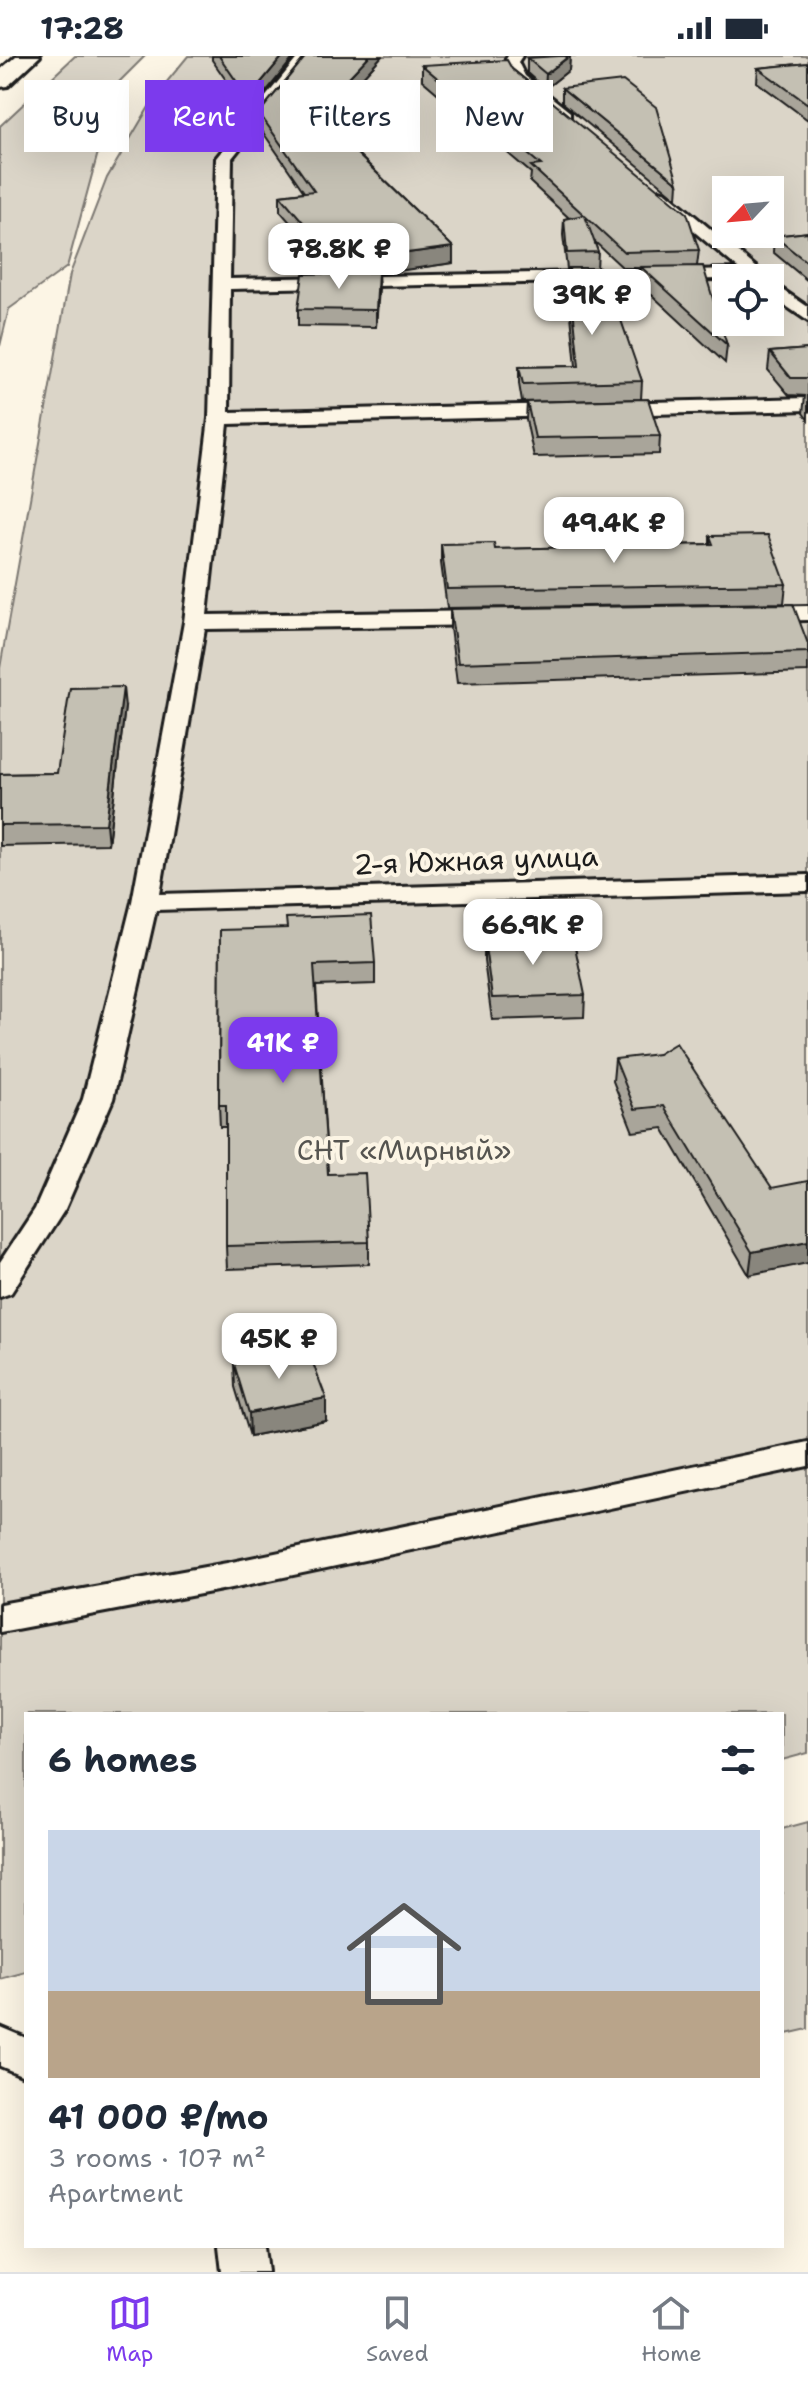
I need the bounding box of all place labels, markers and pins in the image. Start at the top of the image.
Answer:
pin: 78.8K ₽ [265,223,413,291]
pin: 39K ₽ [536,269,648,337]
pin: 49.4K ₽ [540,497,688,565]
pin: 66.9K ₽ [459,899,607,967]
pin: 41K ₽ [227,1017,339,1085]
pin: 45K ₽ [223,1313,335,1381]

